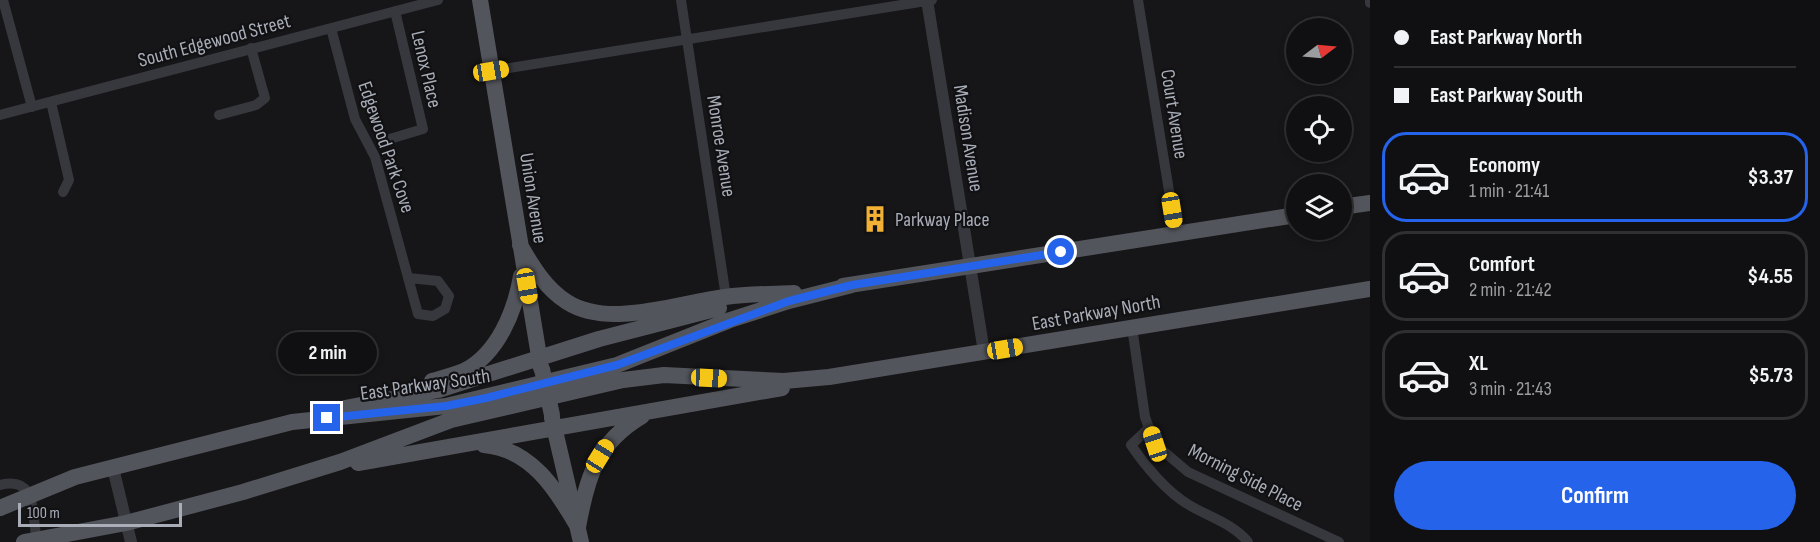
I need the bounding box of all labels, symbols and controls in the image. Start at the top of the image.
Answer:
street label: South Edgewood Street [135,9,293,73]
north arrow [1286,18,1352,84]
map controls [1286,18,1352,240]
text: East Parkway North [1430,24,1582,51]
street label: Lenox Place [406,28,447,110]
car [472,59,510,83]
street label: Court Avenue [1155,68,1193,161]
street label: Edgewood Park Cove [352,78,420,216]
text: East Parkway South [1430,82,1583,109]
street label: Madison Avenue [948,83,988,193]
street label: Monroe Avenue [701,94,741,199]
button: locate [1286,96,1352,162]
icon: car [1397,150,1451,204]
street label: Union Avenue [514,151,552,245]
text: Economy [1469,152,1540,179]
text: $3.37 [1747,164,1793,191]
button: layers [1286,174,1352,240]
text: 1 min · 21:41 [1469,179,1549,203]
car [1160,191,1184,229]
building icon: Parkway Place [860,204,890,234]
place label: Parkway Place [895,208,990,232]
route start [1047,238,1074,265]
icon: car [1397,249,1451,303]
text: Comfort [1469,251,1535,278]
text: $4.55 [1747,263,1793,290]
car [515,267,539,305]
text: 2 min · 21:42 [1469,278,1552,302]
street label: East Parkway North [1030,290,1162,336]
callout: 2 min [278,331,376,373]
car [986,337,1024,361]
text: 2 min [308,341,347,365]
icon: car [1397,348,1451,402]
text: XL [1469,350,1488,377]
text: $5.73 [1748,362,1793,389]
street label: East Parkway South [359,364,492,406]
car [691,368,727,388]
text: 3 min · 21:43 [1469,377,1552,401]
route end [313,404,340,431]
car [1141,424,1169,464]
car [583,436,617,476]
street label: Morning Side Place [1184,439,1307,517]
button: Confirm [1394,461,1796,530]
scale bar [18,500,182,528]
text: 100 m [27,504,60,523]

